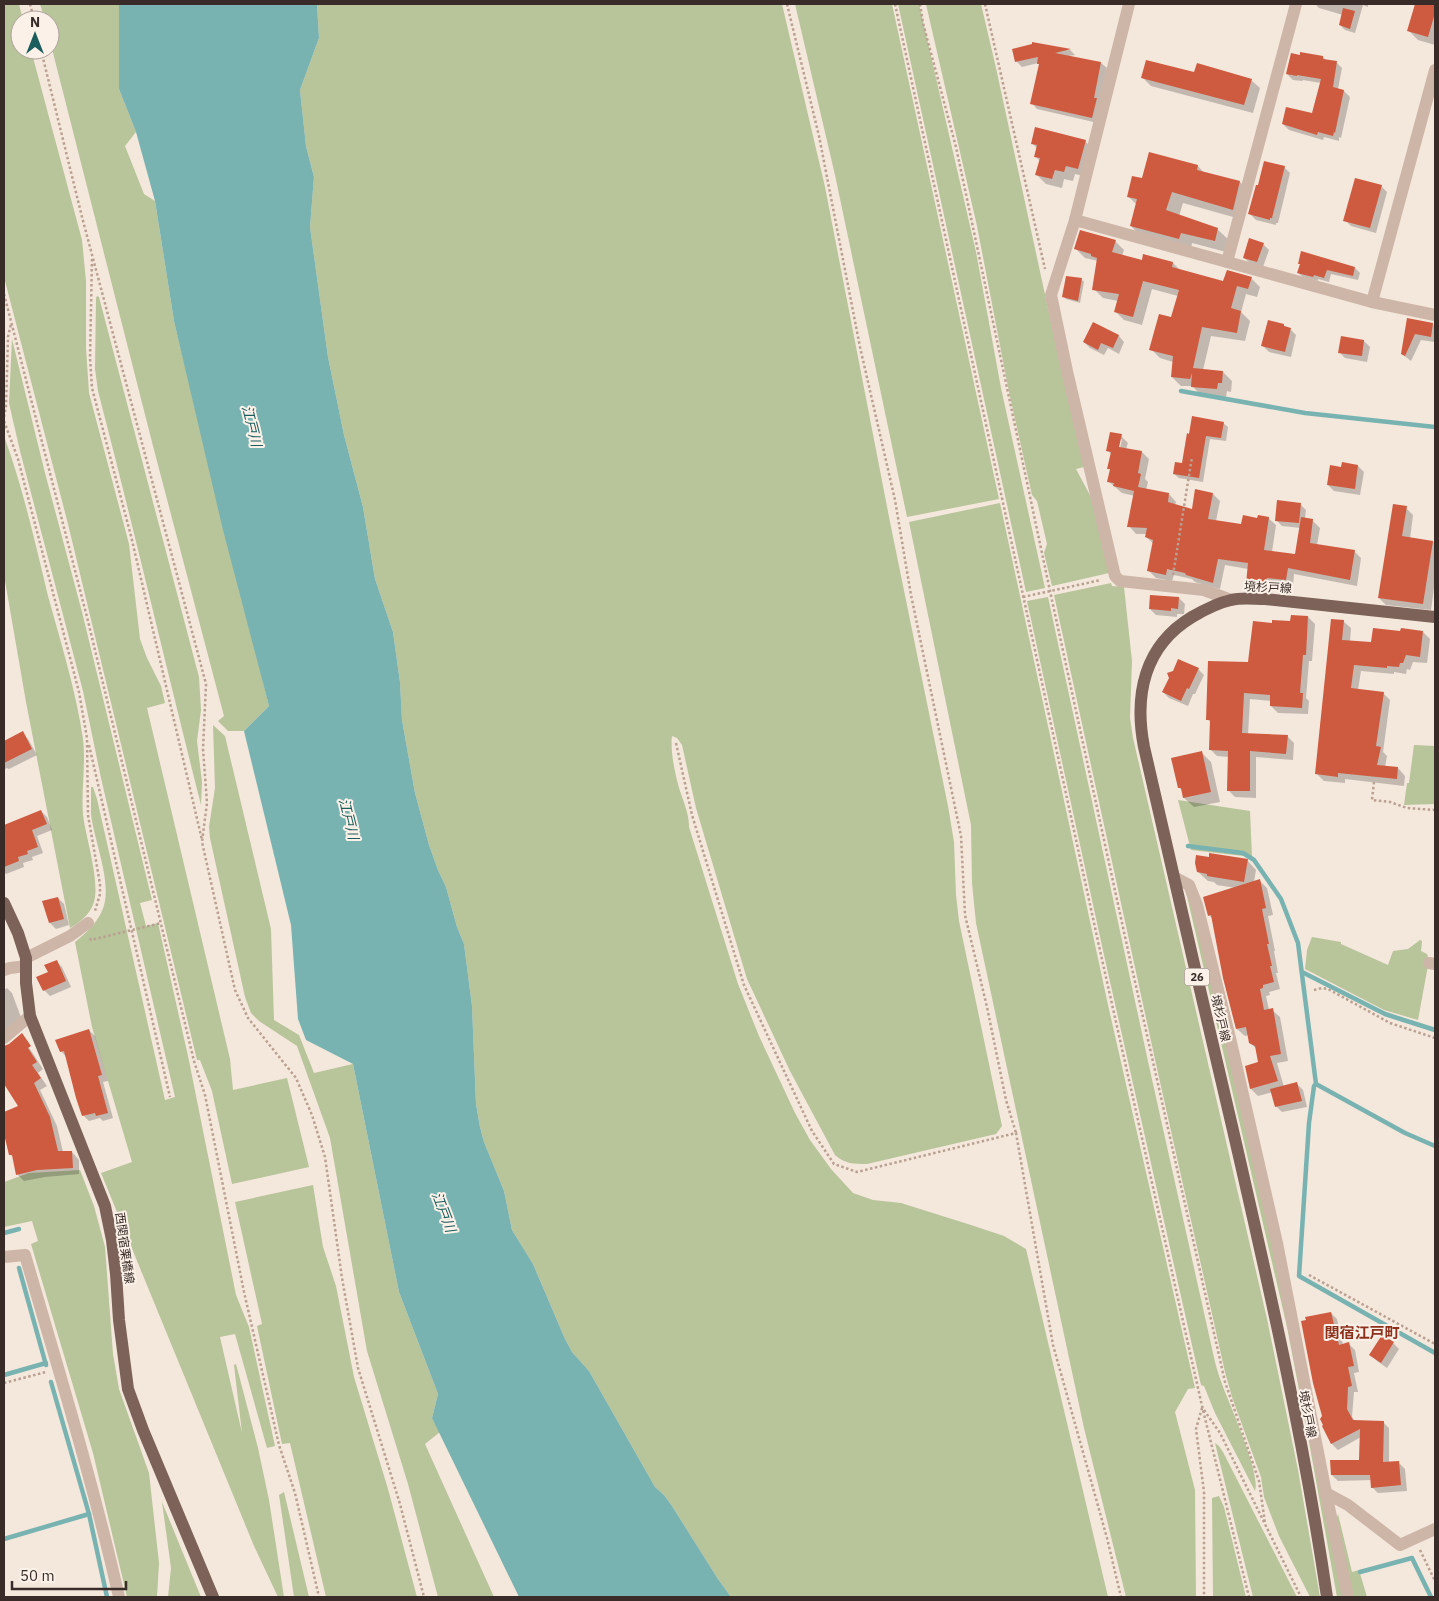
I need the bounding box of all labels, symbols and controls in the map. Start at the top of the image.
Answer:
north arrow [10,10,60,60]
text: N [30,13,40,31]
water label: 江戸川 [238,403,266,450]
street label: 境杉戸線 [1244,578,1292,596]
water label: 江戸川 [335,796,363,843]
road number: 26 [1184,969,1210,986]
street label: 境杉戸線 [1208,993,1234,1043]
water label: 江戸川 [428,1189,461,1237]
street label: 西関宿栗橋線 [113,1211,137,1285]
district label: 関宿江戸町 [1324,1323,1400,1342]
street label: 境杉戸線 [1296,1389,1320,1439]
scale bar [12,1558,126,1590]
text: 50 m [20,1566,55,1585]

